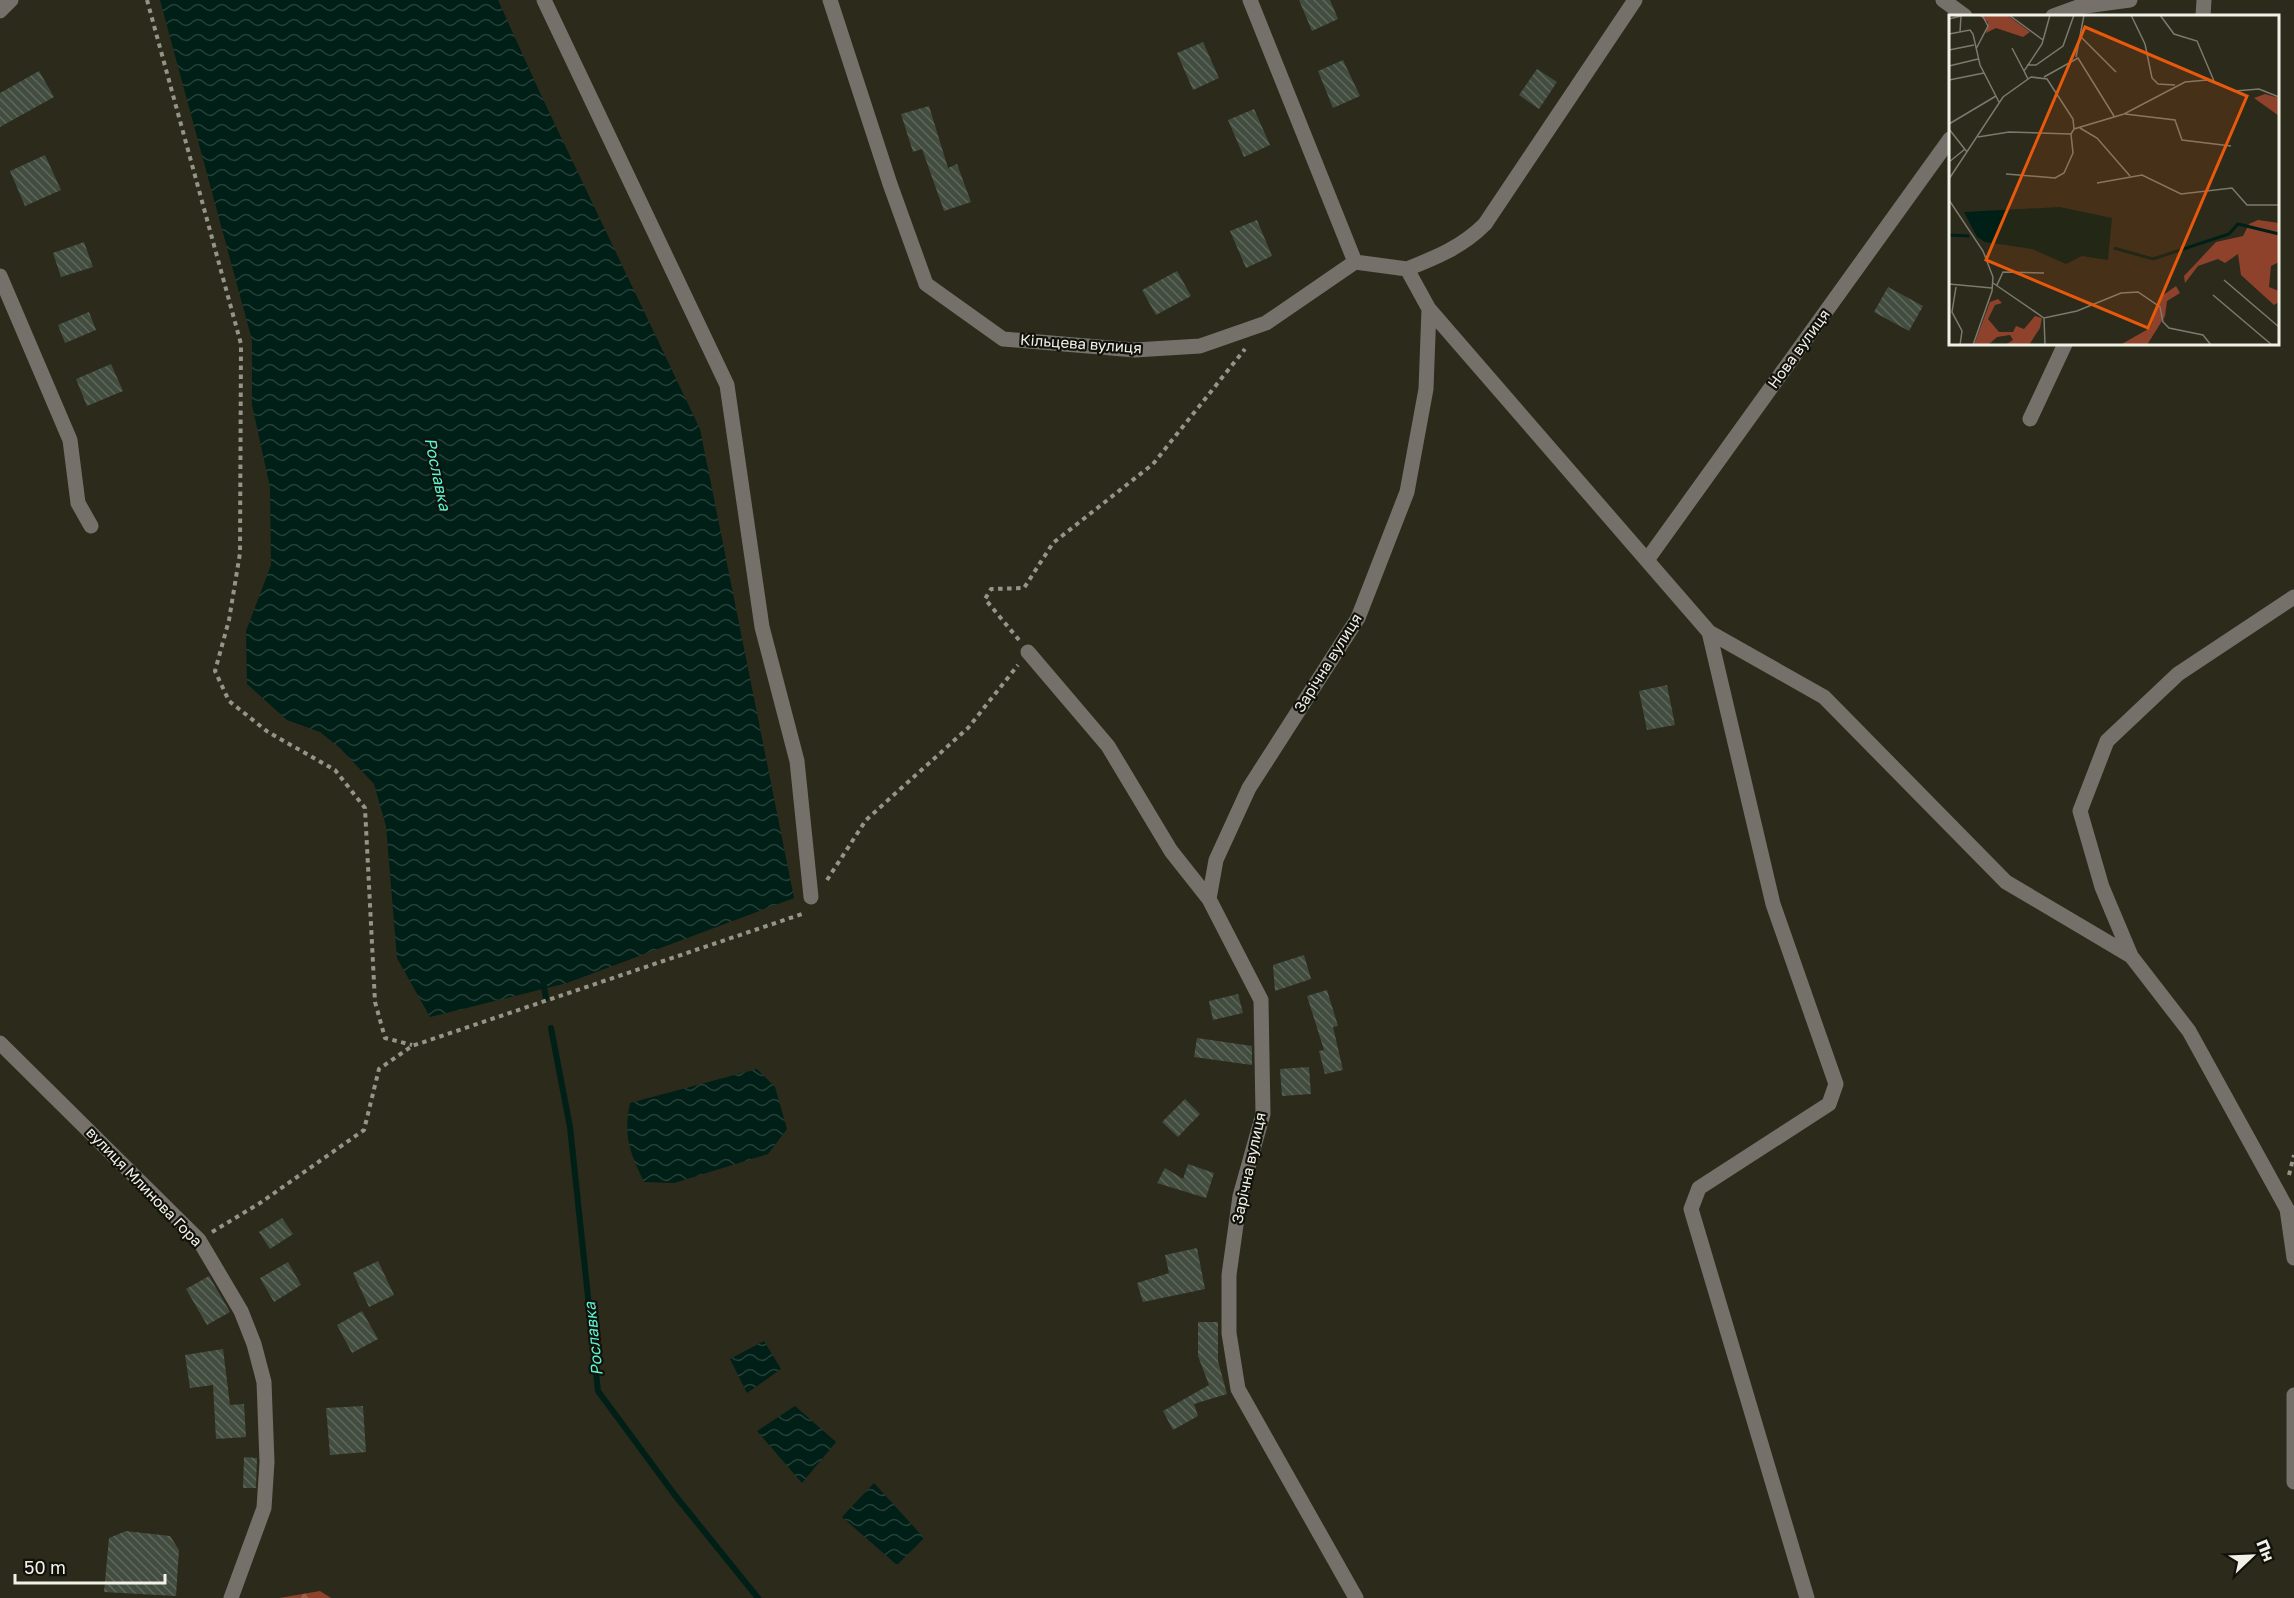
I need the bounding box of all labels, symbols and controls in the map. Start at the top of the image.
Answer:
inset map [1949,15,2279,345]
street label: Нова вулиця [1763,305,1833,391]
street label: Кільцева вулиця [1020,330,1143,356]
water label: Рославка [421,436,456,513]
street label: Зарічна вулиця [1290,610,1365,715]
street label: Зарічна вулиця [1227,1111,1269,1225]
street label: вулиця Млинова Гора [83,1123,206,1250]
water label: Рославка [579,1300,607,1377]
north arrow [2222,1526,2282,1586]
text: Пн [2252,1536,2279,1564]
scale bar [15,1547,165,1585]
text: 50 m [24,1556,66,1578]

